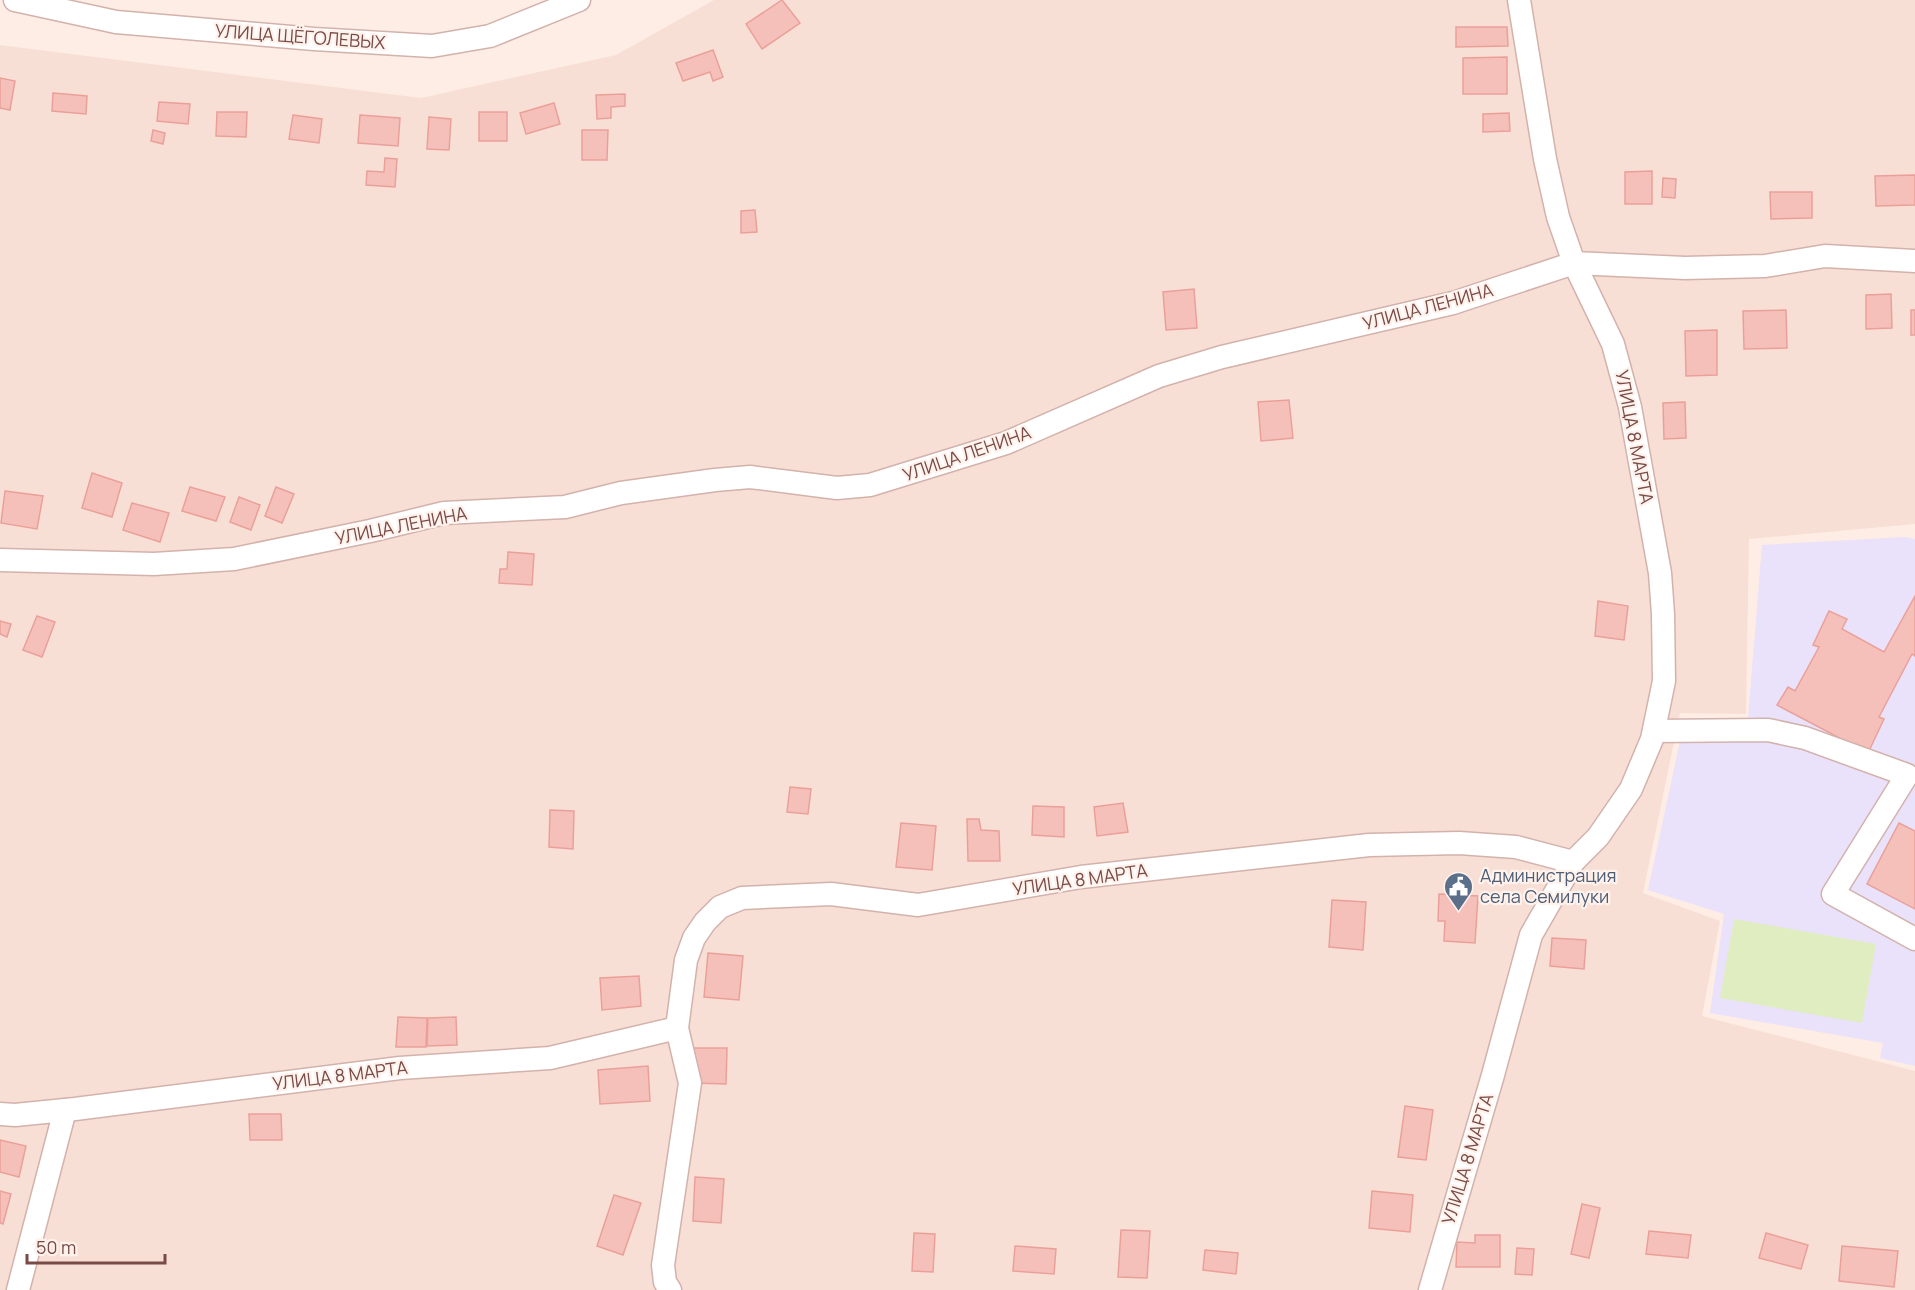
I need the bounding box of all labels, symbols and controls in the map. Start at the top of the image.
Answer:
street label: УЛИЦА ЩЁГОЛЕВЫХ [214,18,386,54]
street label: УЛИЦА ЛЕНИНА [1360,277,1496,335]
street label: УЛИЦА 8 МАРТА [1610,368,1660,506]
street label: УЛИЦА ЛЕНИНА [899,420,1034,486]
street label: УЛИЦА ЛЕНИНА [333,500,469,550]
street label: УЛИЦА 8 МАРТА [1011,858,1149,900]
place label: Администрация села Семилуки [1480,863,1617,908]
public building icon: Администрация села Семилуки [1443,870,1475,912]
street label: УЛИЦА 8 МАРТА [271,1055,409,1095]
street label: УЛИЦА 8 МАРТА [1436,1090,1499,1227]
scale bar [27,1227,165,1265]
text: 50 m [36,1235,76,1259]

